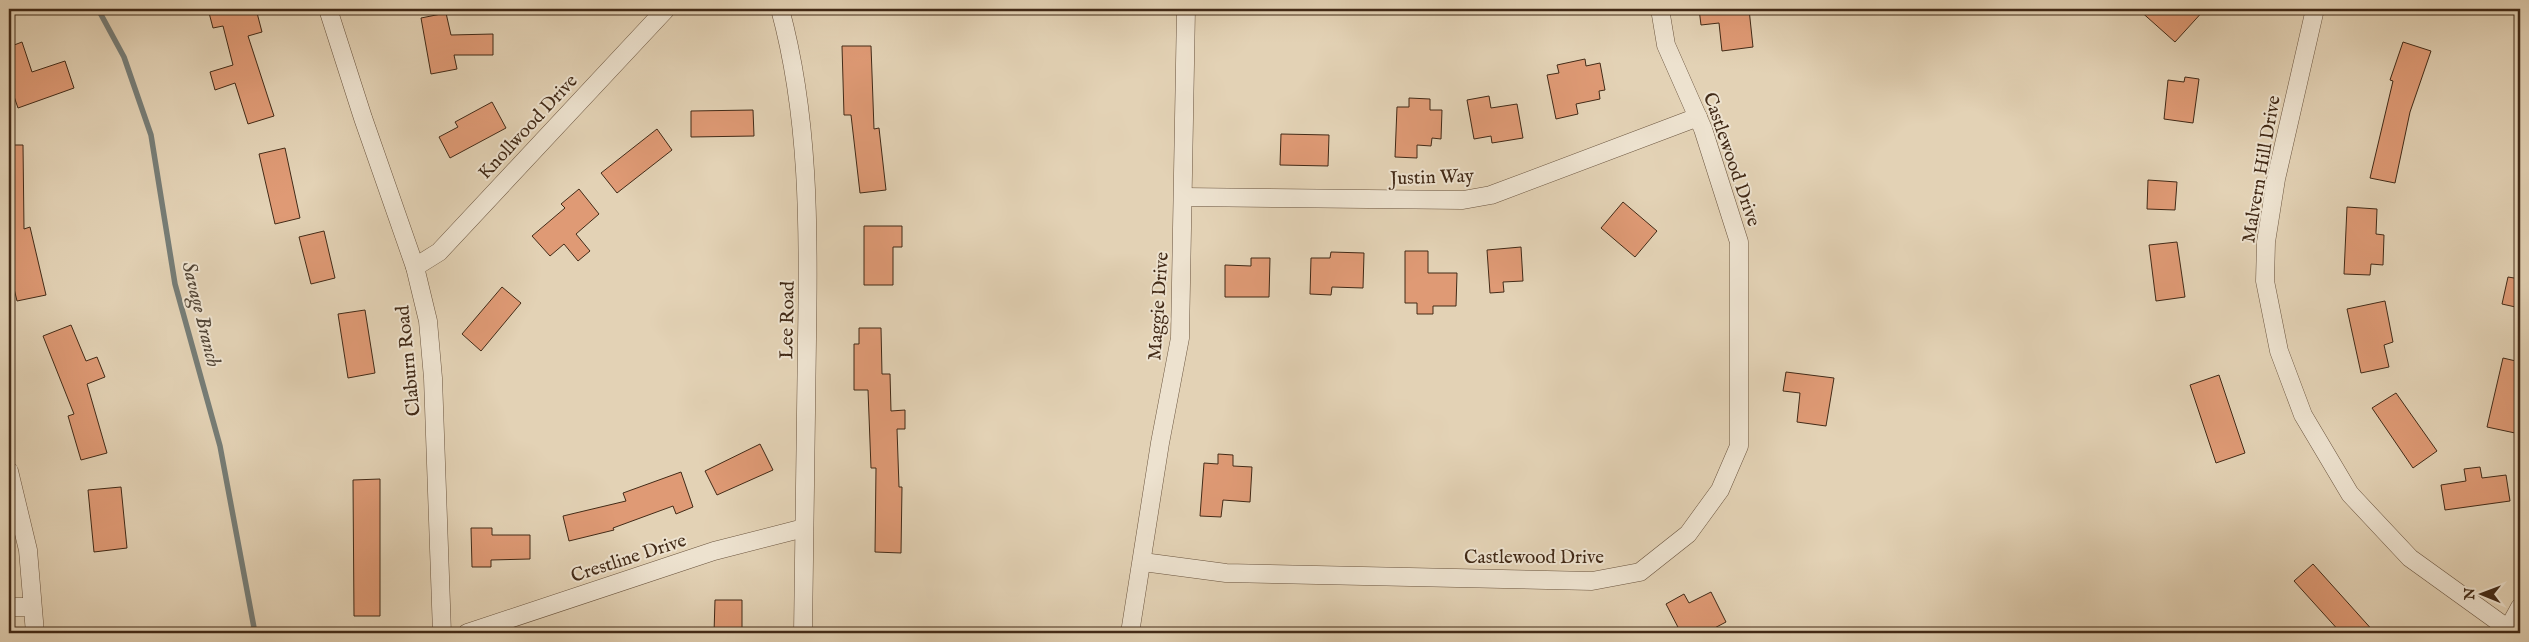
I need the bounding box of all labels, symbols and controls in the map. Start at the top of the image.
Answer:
street label: Knollwood Drive [474,69,584,185]
street label: Castlewood Drive [1697,89,1765,230]
street label: Malvern Hill Drive [2237,93,2287,245]
street label: Justin Way [1388,165,1475,192]
street label: Maggie Drive [1143,251,1175,361]
water label: Savage Branch [174,259,226,370]
street label: Lee Road [775,280,801,359]
street label: Claburn Road [391,303,427,417]
street label: Crestline Drive [568,529,690,589]
street label: Castlewood Drive [1464,546,1604,570]
north arrow [2456,570,2506,620]
text: N [2461,588,2479,601]

